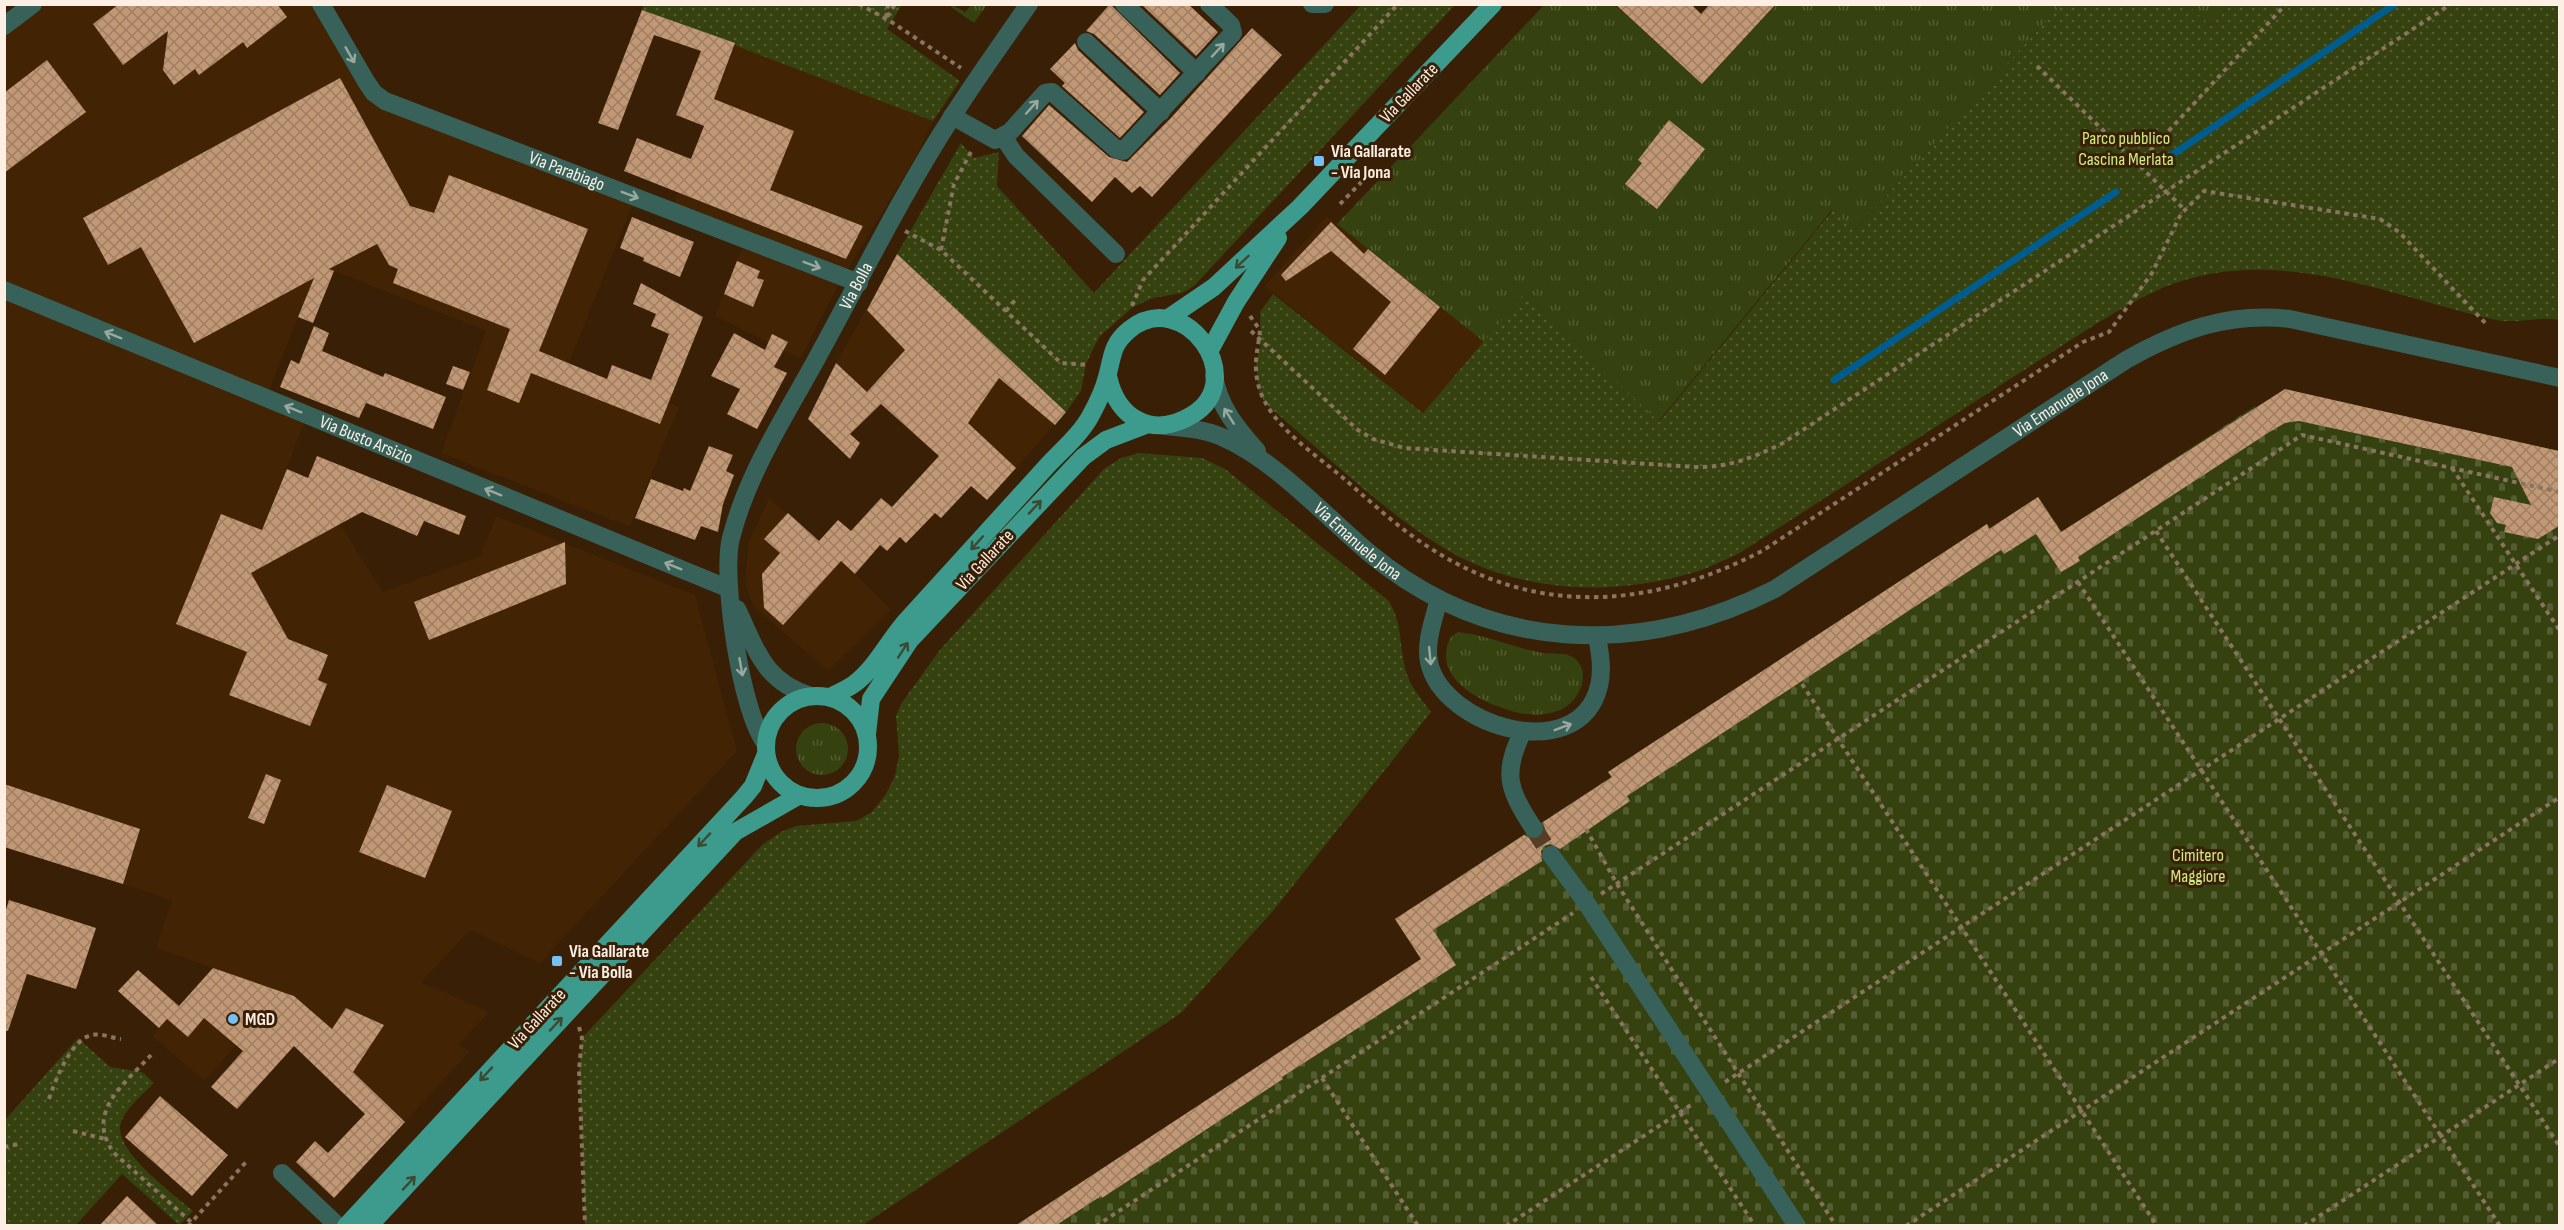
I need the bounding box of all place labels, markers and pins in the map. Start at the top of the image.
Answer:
place label: Via Gallarate - Via Jona [1331,141,1411,183]
marker: Via Gallarate - Via Jona [1312,154,1326,168]
place label: Via Gallarate - Via Bolla [569,941,649,983]
marker: Via Gallarate - Via Bolla [550,954,564,968]
place label: MGD [245,1009,275,1030]
marker: MGD [226,1012,240,1026]

